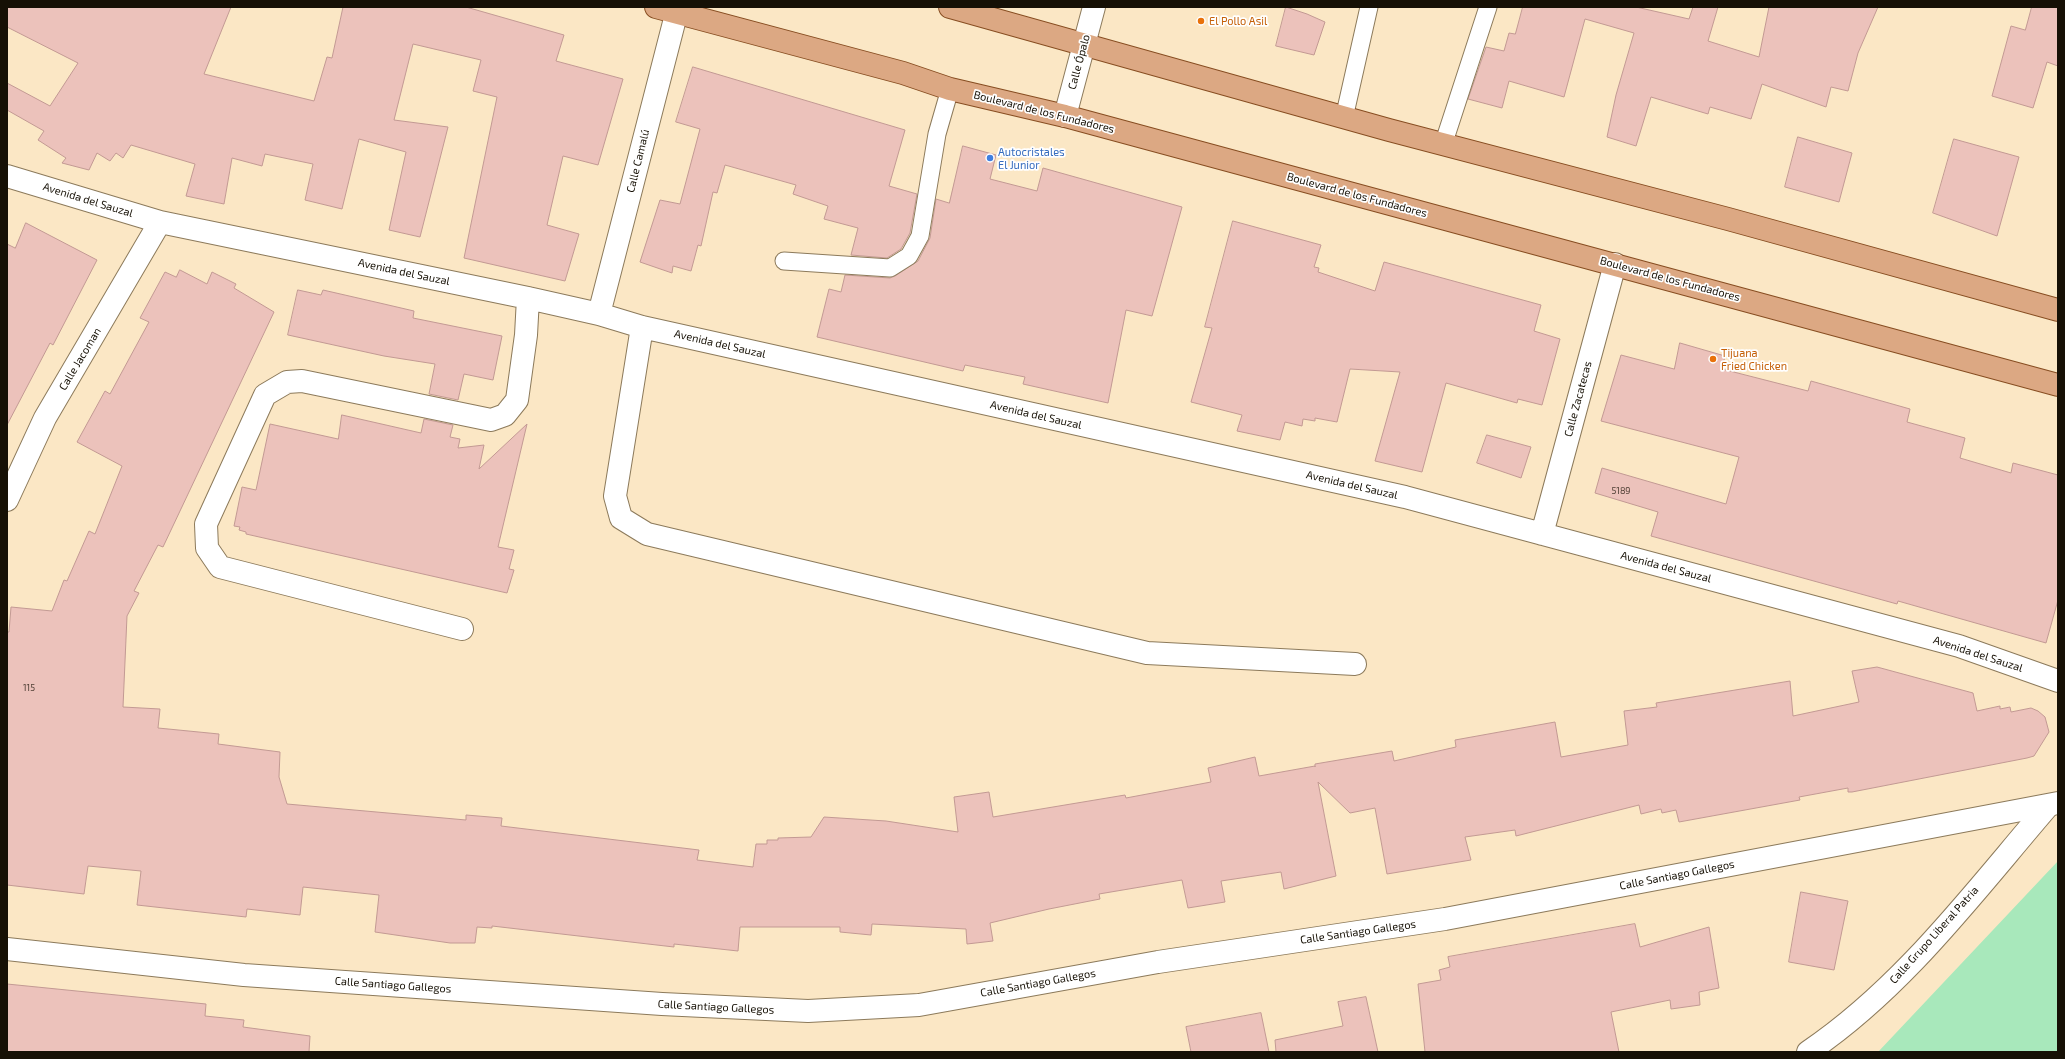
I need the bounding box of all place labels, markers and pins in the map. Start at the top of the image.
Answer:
place label: El Pollo Asil [1209,14,1267,28]
marker: El Pollo Asil [1196,16,1206,26]
place label: Autocristales El Junior [998,145,1065,171]
marker: Autocristales El Junior [985,153,995,163]
place label: Tijuana Fried Chicken [1721,346,1787,372]
marker: Tijuana Fried Chicken [1708,354,1718,364]

